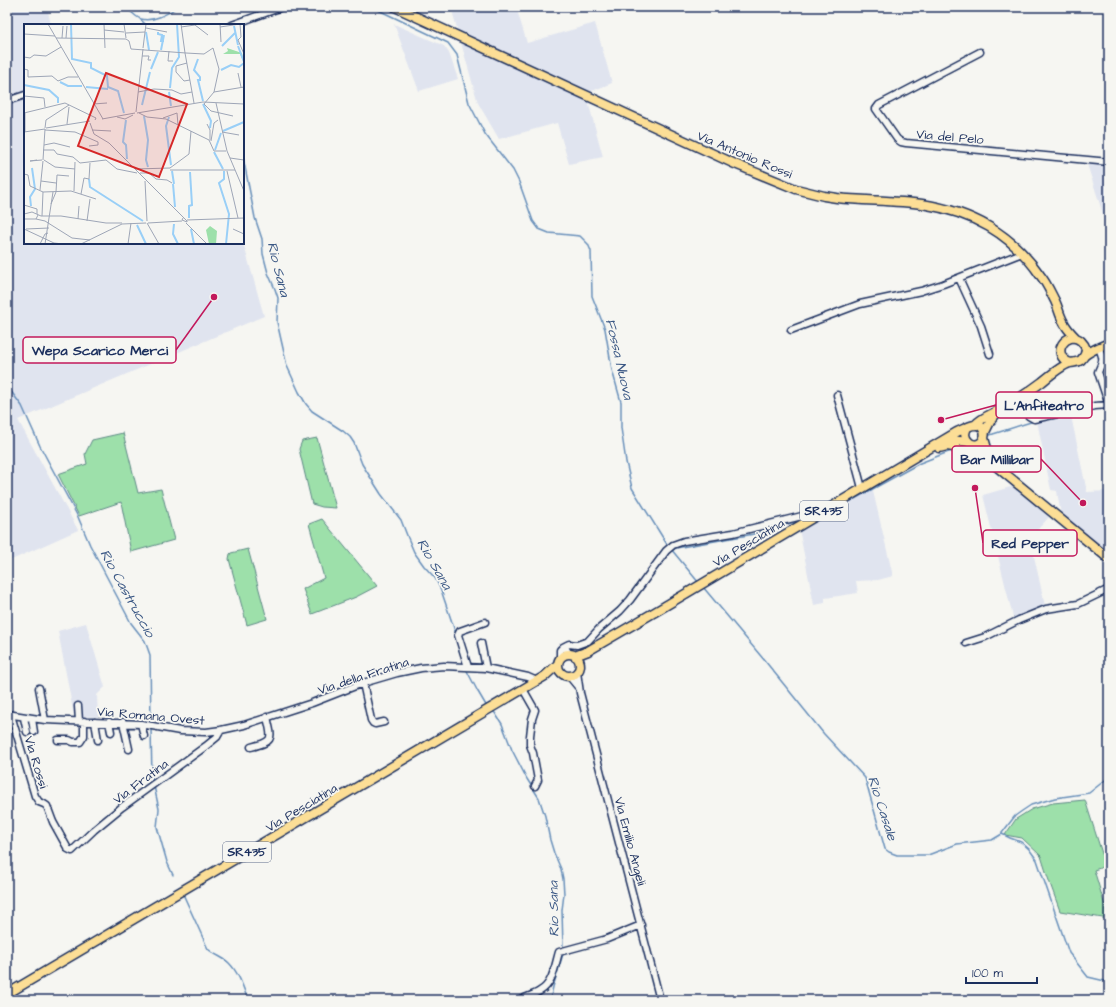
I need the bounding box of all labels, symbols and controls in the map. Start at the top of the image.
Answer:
inset map [24,24,244,244]
street label: Via del Pelo [915,125,985,149]
street label: Via Antonio Rossi [694,127,795,183]
water label: Rio Sana [262,240,295,300]
water label: Fossa Nuova [600,317,638,403]
callout: Wepa Scarico Merci [23,337,176,363]
text: Wepa Scarico Merci [31,341,169,361]
callout: L'Anfiteatro [996,392,1092,418]
text: L'Anfiteatro [1004,396,1084,416]
callout: Bar Millibar [952,446,1041,472]
text: Bar Millibar [960,450,1034,470]
road number: SR435 [800,501,848,521]
street label: Via Pesciatina [709,514,788,571]
callout: Red Pepper [983,530,1077,556]
text: Red Pepper [991,534,1069,554]
water label: Rio Sana [412,535,457,594]
water label: Rio Castruccio [95,546,160,642]
street label: Via della Fratina [316,653,411,699]
street label: Via Romana Ovest [96,702,206,730]
street label: Via Rossi [20,734,52,791]
street label: Via Fratina [109,755,172,809]
water label: Rio Casale [862,774,902,844]
street label: Via Pesciatina [262,779,341,836]
street label: Via Emilio Angeli [609,795,650,888]
road number: SR435 [223,842,271,862]
water label: Rio Sana [543,880,564,937]
scale bar [966,959,1037,985]
text: 100 m [972,965,1003,982]

